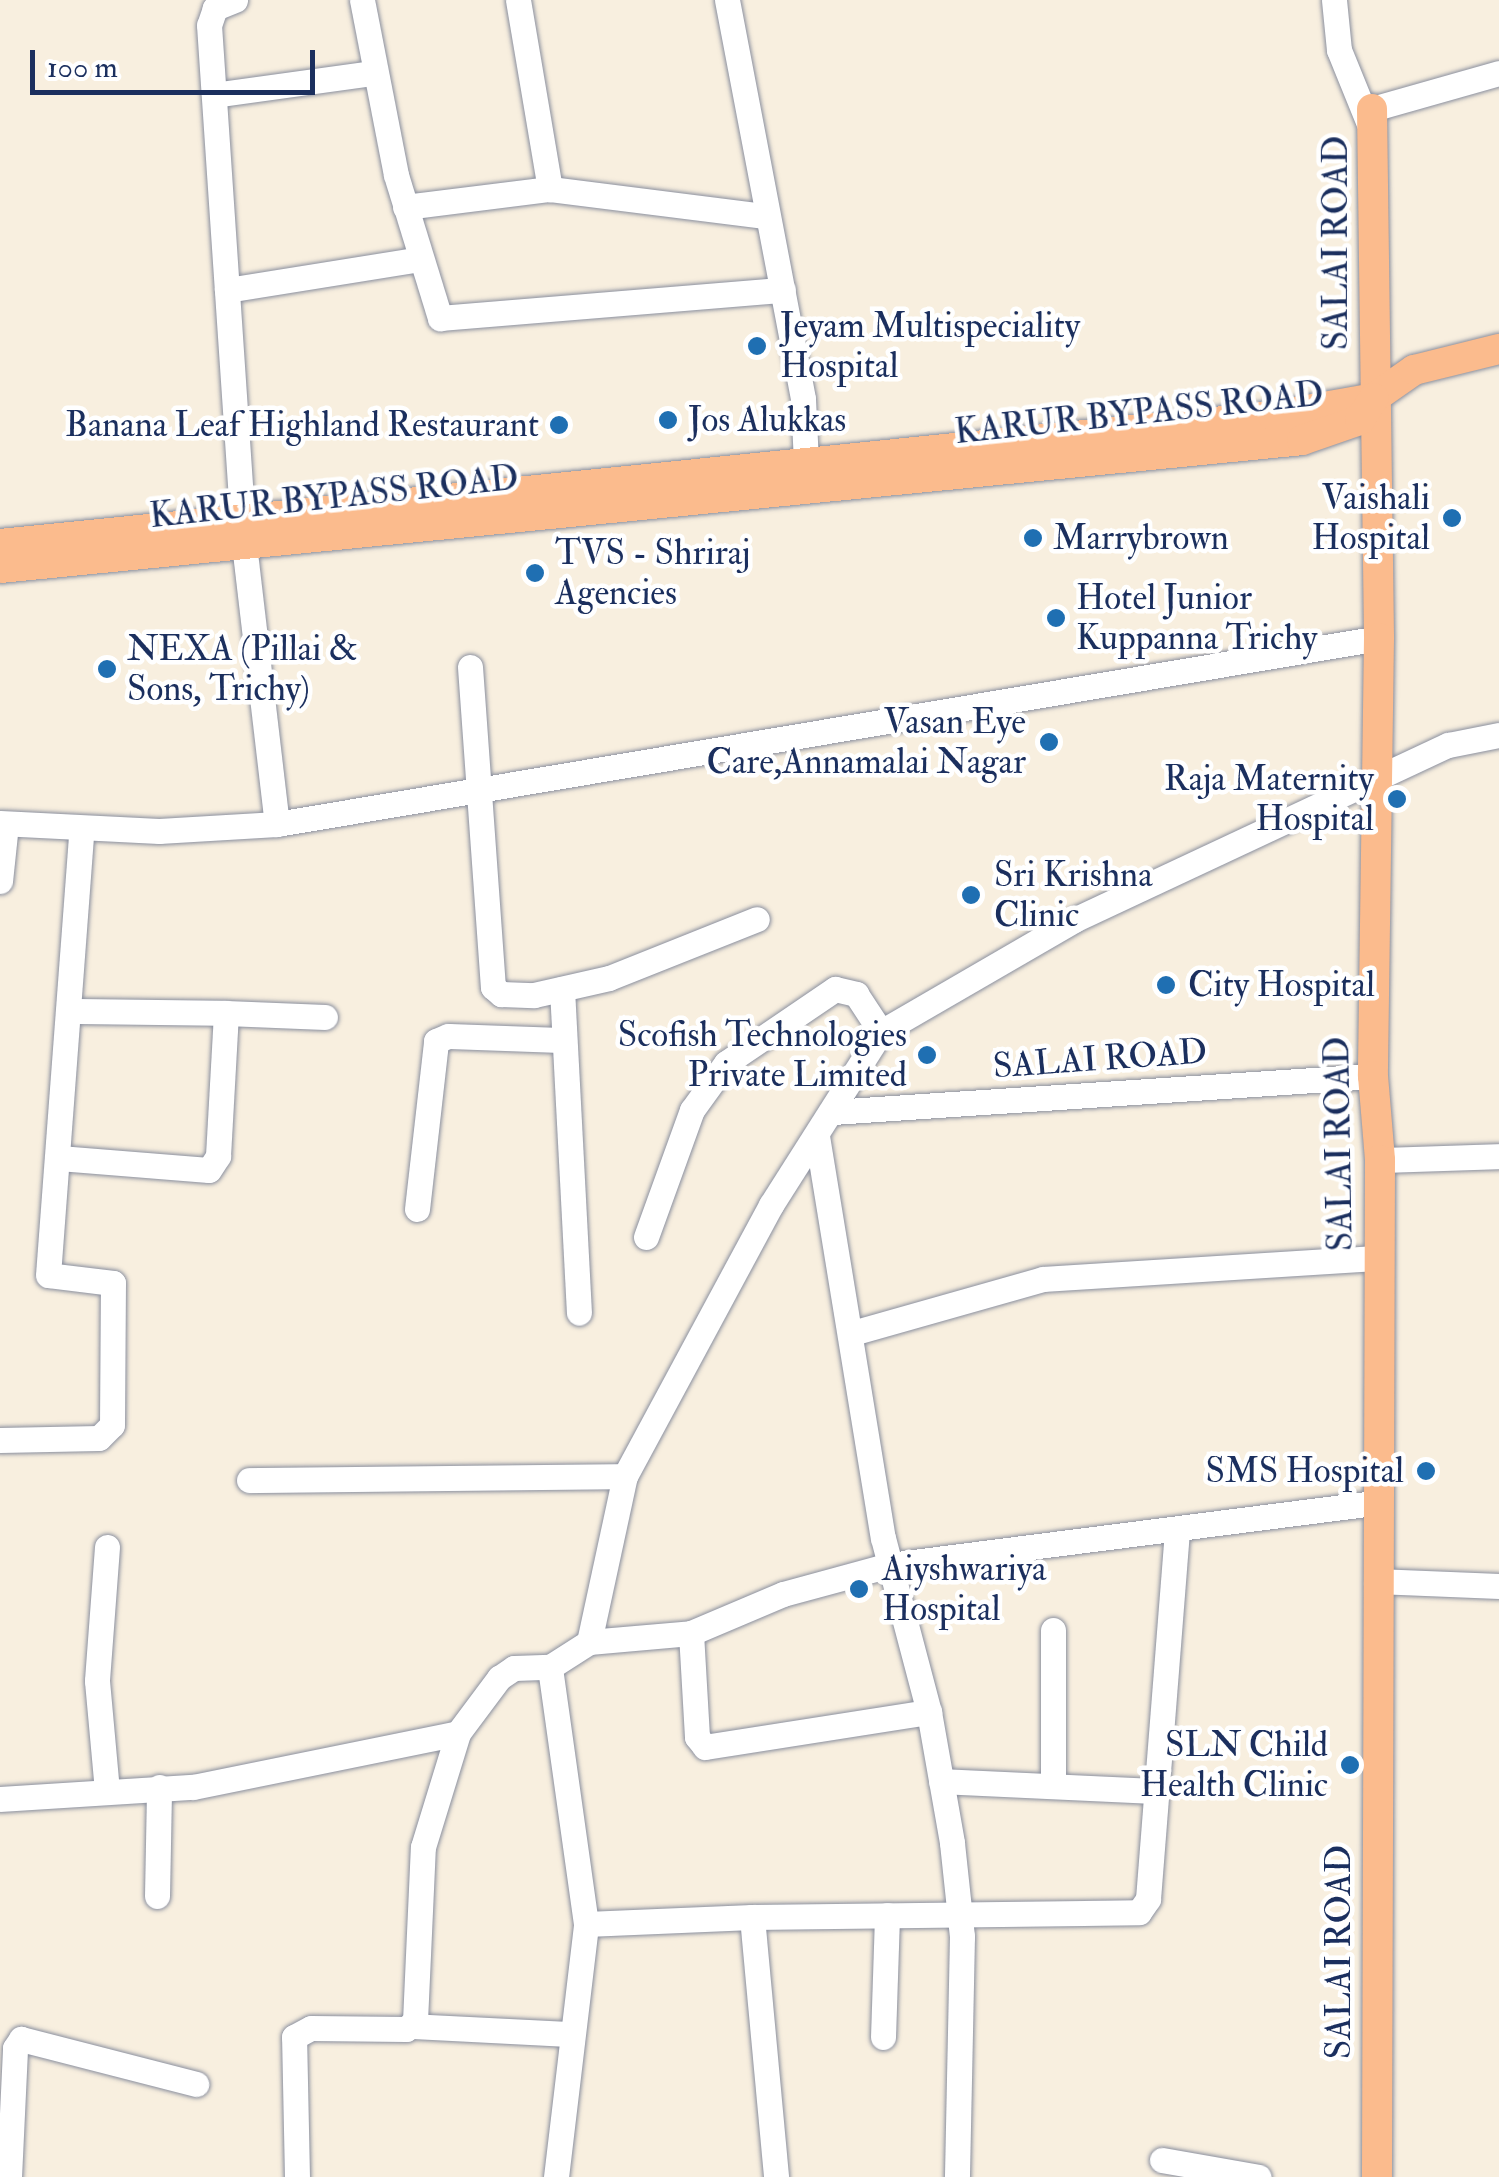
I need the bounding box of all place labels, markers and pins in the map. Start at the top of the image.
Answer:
place label: Jeyam Multispeciality Hospital [780,305,1080,387]
marker: Jeyam Multispeciality Hospital [744,333,770,359]
place label: Jos Alukkas [688,399,846,441]
place label: Banana Leaf Highland Restaurant [65,404,539,446]
marker: Jos Alukkas [657,409,679,431]
marker: Banana Leaf Highland Restaurant [548,414,570,436]
place label: Vaishali Hospital [1312,477,1430,559]
marker: Vaishali Hospital [1439,505,1465,531]
place label: Marrybrown [1053,517,1229,559]
marker: Marrybrown [1022,527,1044,549]
place label: TVS - Shriraj Agencies [555,532,750,614]
marker: TVS - Shriraj Agencies [524,562,546,584]
place label: Hotel Junior Kuppanna Trichy [1076,577,1317,659]
marker: Hotel Junior Kuppanna Trichy [1045,607,1067,629]
place label: NEXA (Pillai & Sons, Trichy) [127,628,358,710]
marker: NEXA (Pillai & Sons, Trichy) [96,658,118,680]
place label: Vasan Eye Care,Annamalai Nagar [706,701,1026,783]
marker: Vasan Eye Care,Annamalai Nagar [1036,729,1062,755]
place label: Raja Maternity Hospital [1164,758,1374,840]
marker: Raja Maternity Hospital [1384,786,1410,812]
place label: Sri Krishna Clinic [994,854,1153,936]
marker: Sri Krishna Clinic [958,882,984,908]
place label: City Hospital [1188,964,1375,1006]
marker: City Hospital [1153,972,1179,998]
place label: Scofish Technologies Private Limited [618,1014,907,1096]
marker: Scofish Technologies Private Limited [916,1044,938,1066]
place label: SMS Hospital [1205,1450,1404,1492]
marker: SMS Hospital [1413,1458,1439,1484]
place label: Aiyshwariya Hospital [882,1548,1046,1630]
marker: Aiyshwariya Hospital [846,1576,872,1602]
place label: SLN Child Health Clinic [1140,1724,1328,1806]
marker: SLN Child Health Clinic [1337,1752,1363,1778]

